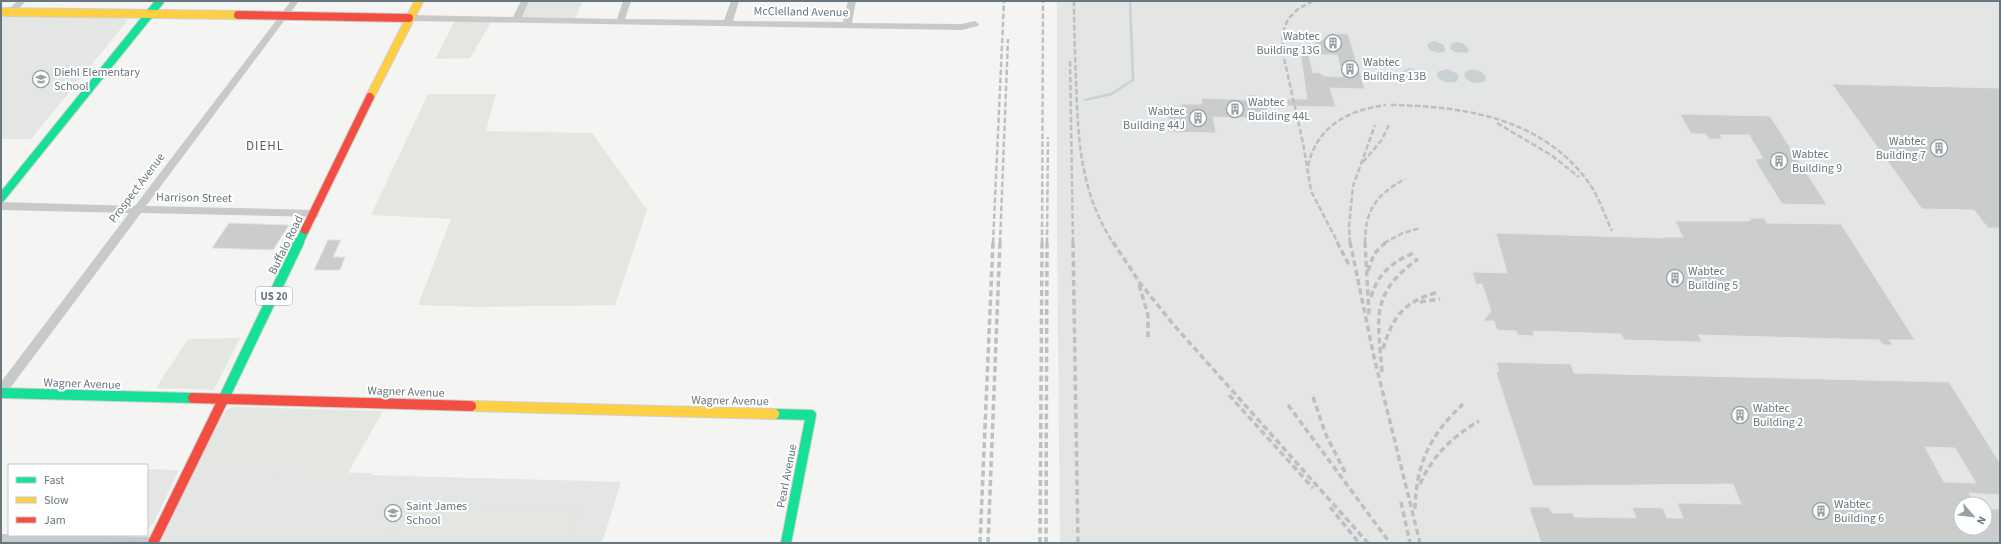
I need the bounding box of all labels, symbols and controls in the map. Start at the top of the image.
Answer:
street label: McClelland Avenue [753,3,849,21]
place label: Wabtec Building 13G [1256,28,1321,59]
building icon: Wabtec Building 13G [1323,33,1343,53]
place label: Wabtec Building 13B [1363,54,1426,85]
building icon: Wabtec Building 13B [1340,59,1360,79]
place label: Diehl Elementary School [54,64,140,95]
school or university icon: Diehl Elementary School [31,69,51,89]
place label: Wabtec Building 44L [1248,94,1310,125]
building icon: Wabtec Building 44L [1225,99,1245,119]
place label: Wabtec Building 44J [1123,103,1186,134]
building icon: Wabtec Building 44J [1188,108,1208,128]
place label: Wabtec Building 7 [1876,133,1927,164]
district label: DIEHL [246,137,284,155]
building icon: Wabtec Building 7 [1929,138,1949,158]
place label: Wabtec Building 9 [1792,146,1842,177]
street label: Prospect Avenue [105,149,169,227]
building icon: Wabtec Building 9 [1769,151,1789,171]
street label: Harrison Street [156,189,232,207]
street label: Buffalo Road [264,212,308,278]
place label: Wabtec Building 5 [1688,263,1738,294]
building icon: Wabtec Building 5 [1665,268,1685,288]
road number: US 20 [256,287,292,305]
street label: Wagner Avenue [43,374,121,394]
street label: Wagner Avenue [367,382,445,402]
street label: Wagner Avenue [691,392,769,410]
place label: Wabtec Building 2 [1753,400,1803,431]
building icon: Wabtec Building 2 [1730,405,1750,425]
street label: Pearl Avenue [772,442,802,510]
legend [8,464,148,536]
text: Fast [44,472,64,489]
text: Slow [44,492,69,509]
place label: Wabtec Building 6 [1834,496,1884,527]
north arrow [1953,496,1993,536]
place label: Saint James School [406,498,467,529]
building icon: Wabtec Building 6 [1811,501,1831,521]
school or university icon: Saint James School [383,503,403,523]
text: Jam [44,512,66,529]
text: N [1973,514,1990,527]

